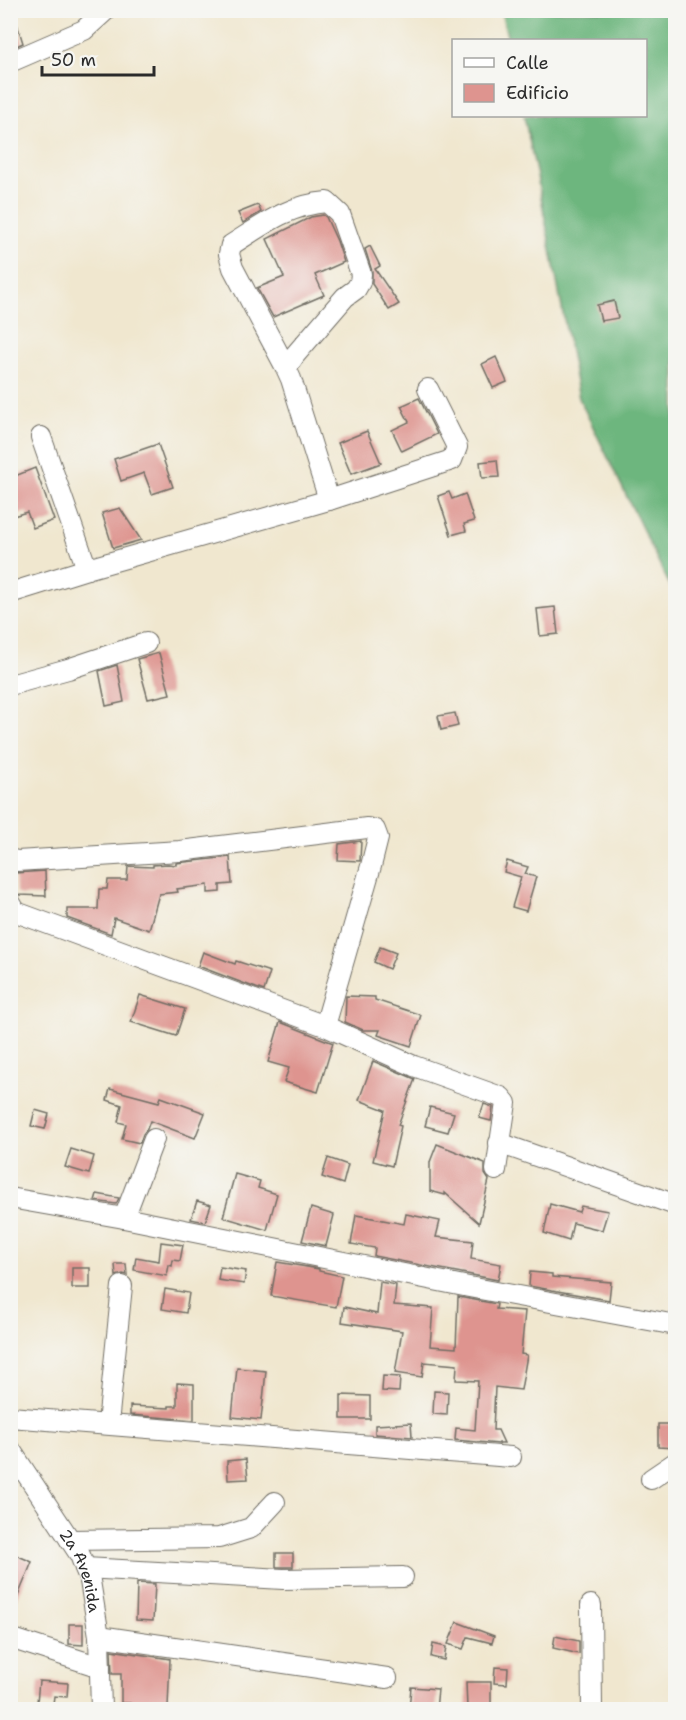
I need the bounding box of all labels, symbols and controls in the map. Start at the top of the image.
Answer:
scale bar [42,39,154,77]
legend [452,39,647,117]
text: 50 m [51,48,96,72]
text: Calle [506,51,549,75]
text: Edificio [506,81,569,105]
street label: 2a Avenida [55,1525,105,1614]

